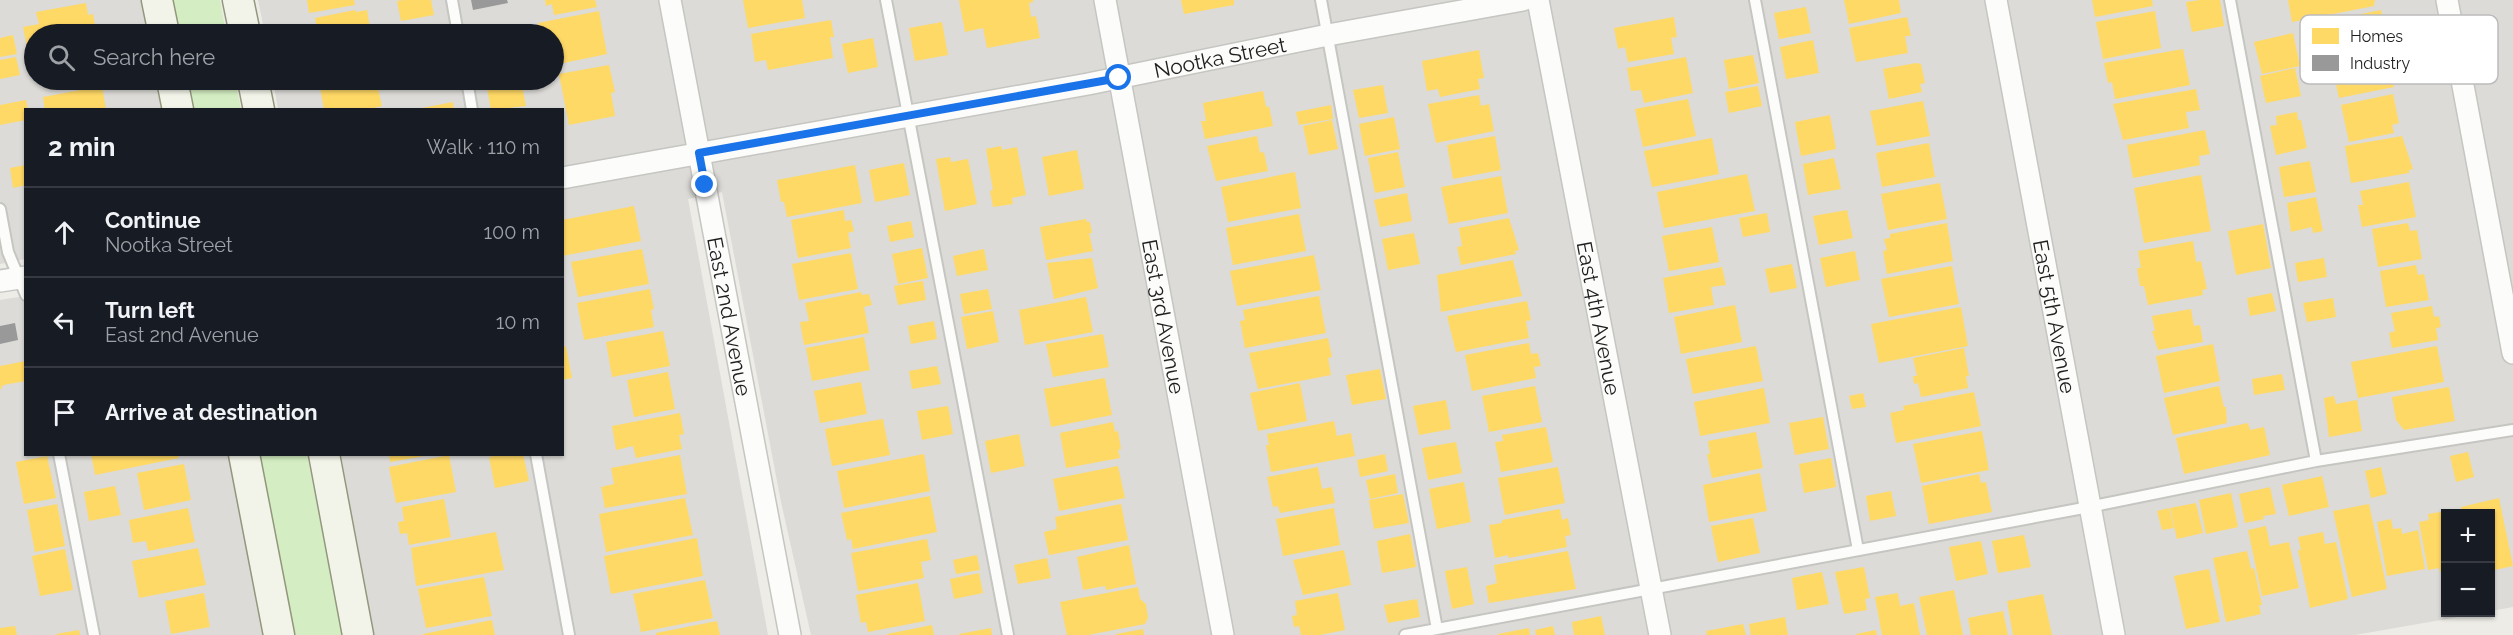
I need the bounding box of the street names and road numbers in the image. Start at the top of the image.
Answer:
street label: Nootka Street [1152,31,1288,83]
street label: East 2nd Avenue [703,235,757,398]
street label: East 3rd Avenue [1137,237,1190,396]
street label: East 5th Avenue [2028,238,2081,396]
street label: East 4th Avenue [1572,239,1626,397]

